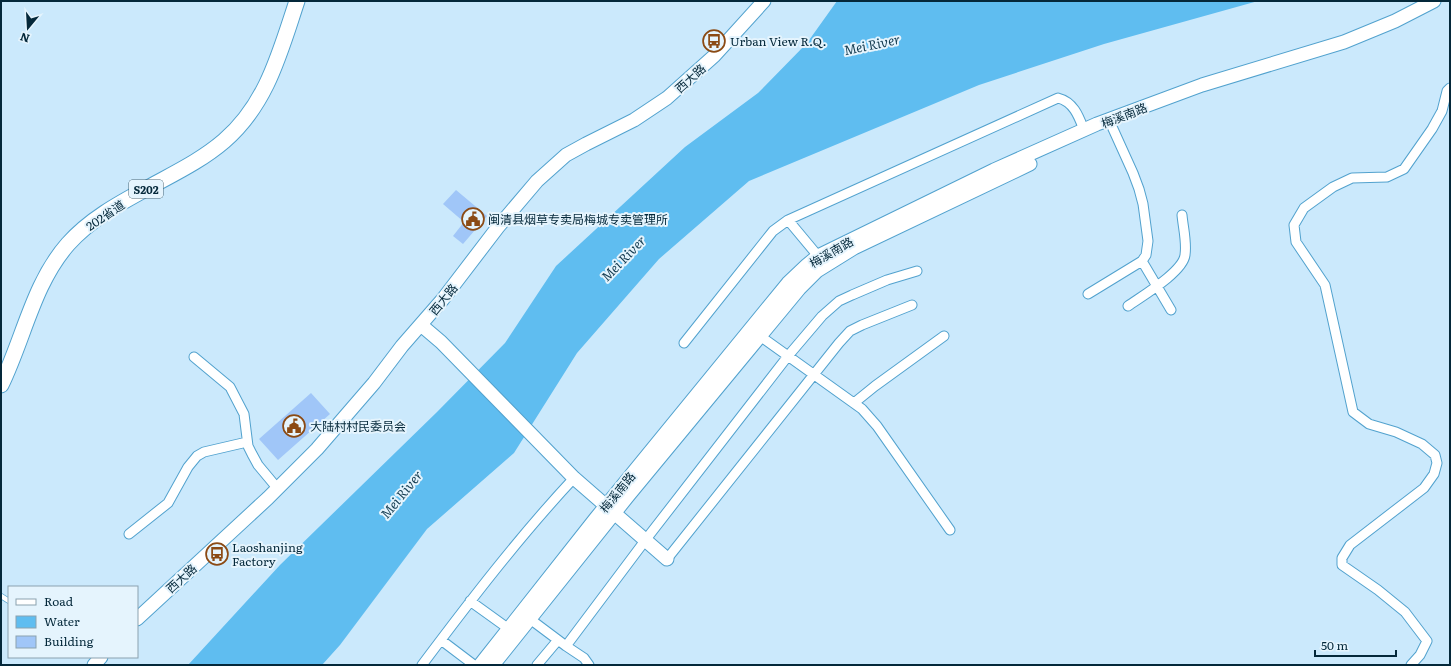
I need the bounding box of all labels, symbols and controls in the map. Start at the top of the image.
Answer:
north arrow [8,8,48,48]
bus stop icon: Urban View R.Q. [701,28,727,54]
text: N [18,29,31,47]
water label: Mei River [842,29,902,59]
place label: Urban View R.Q. [730,32,826,50]
street label: 西大路 [671,59,709,97]
street label: 梅溪南路 [1098,98,1150,132]
road number: S202 [129,180,163,198]
street label: 202省道 [82,196,128,234]
public building icon: 闽清县烟草专卖局梅城专卖管理所 [460,206,486,232]
place label: 闽清县烟草专卖局梅城专卖管理所 [488,210,668,228]
water label: Mei River [596,231,650,285]
street label: 梅溪南路 [806,232,856,272]
street label: 西大路 [425,279,461,319]
public building icon: 大陆村村民委员会 [281,413,307,439]
place label: 大陆村村民委员会 [310,417,406,435]
water label: Mei River [376,466,426,522]
street label: 梅溪南路 [595,468,639,516]
place label: Laoshanjing Factory [232,538,303,570]
bus stop icon: Laoshanjing Factory [204,541,230,567]
street label: 西大路 [162,559,200,597]
legend [8,586,138,658]
text: Road [44,592,74,610]
text: Water [44,612,80,630]
text: Building [44,632,94,650]
scale bar [1315,632,1396,658]
text: 50 m [1321,636,1348,654]

